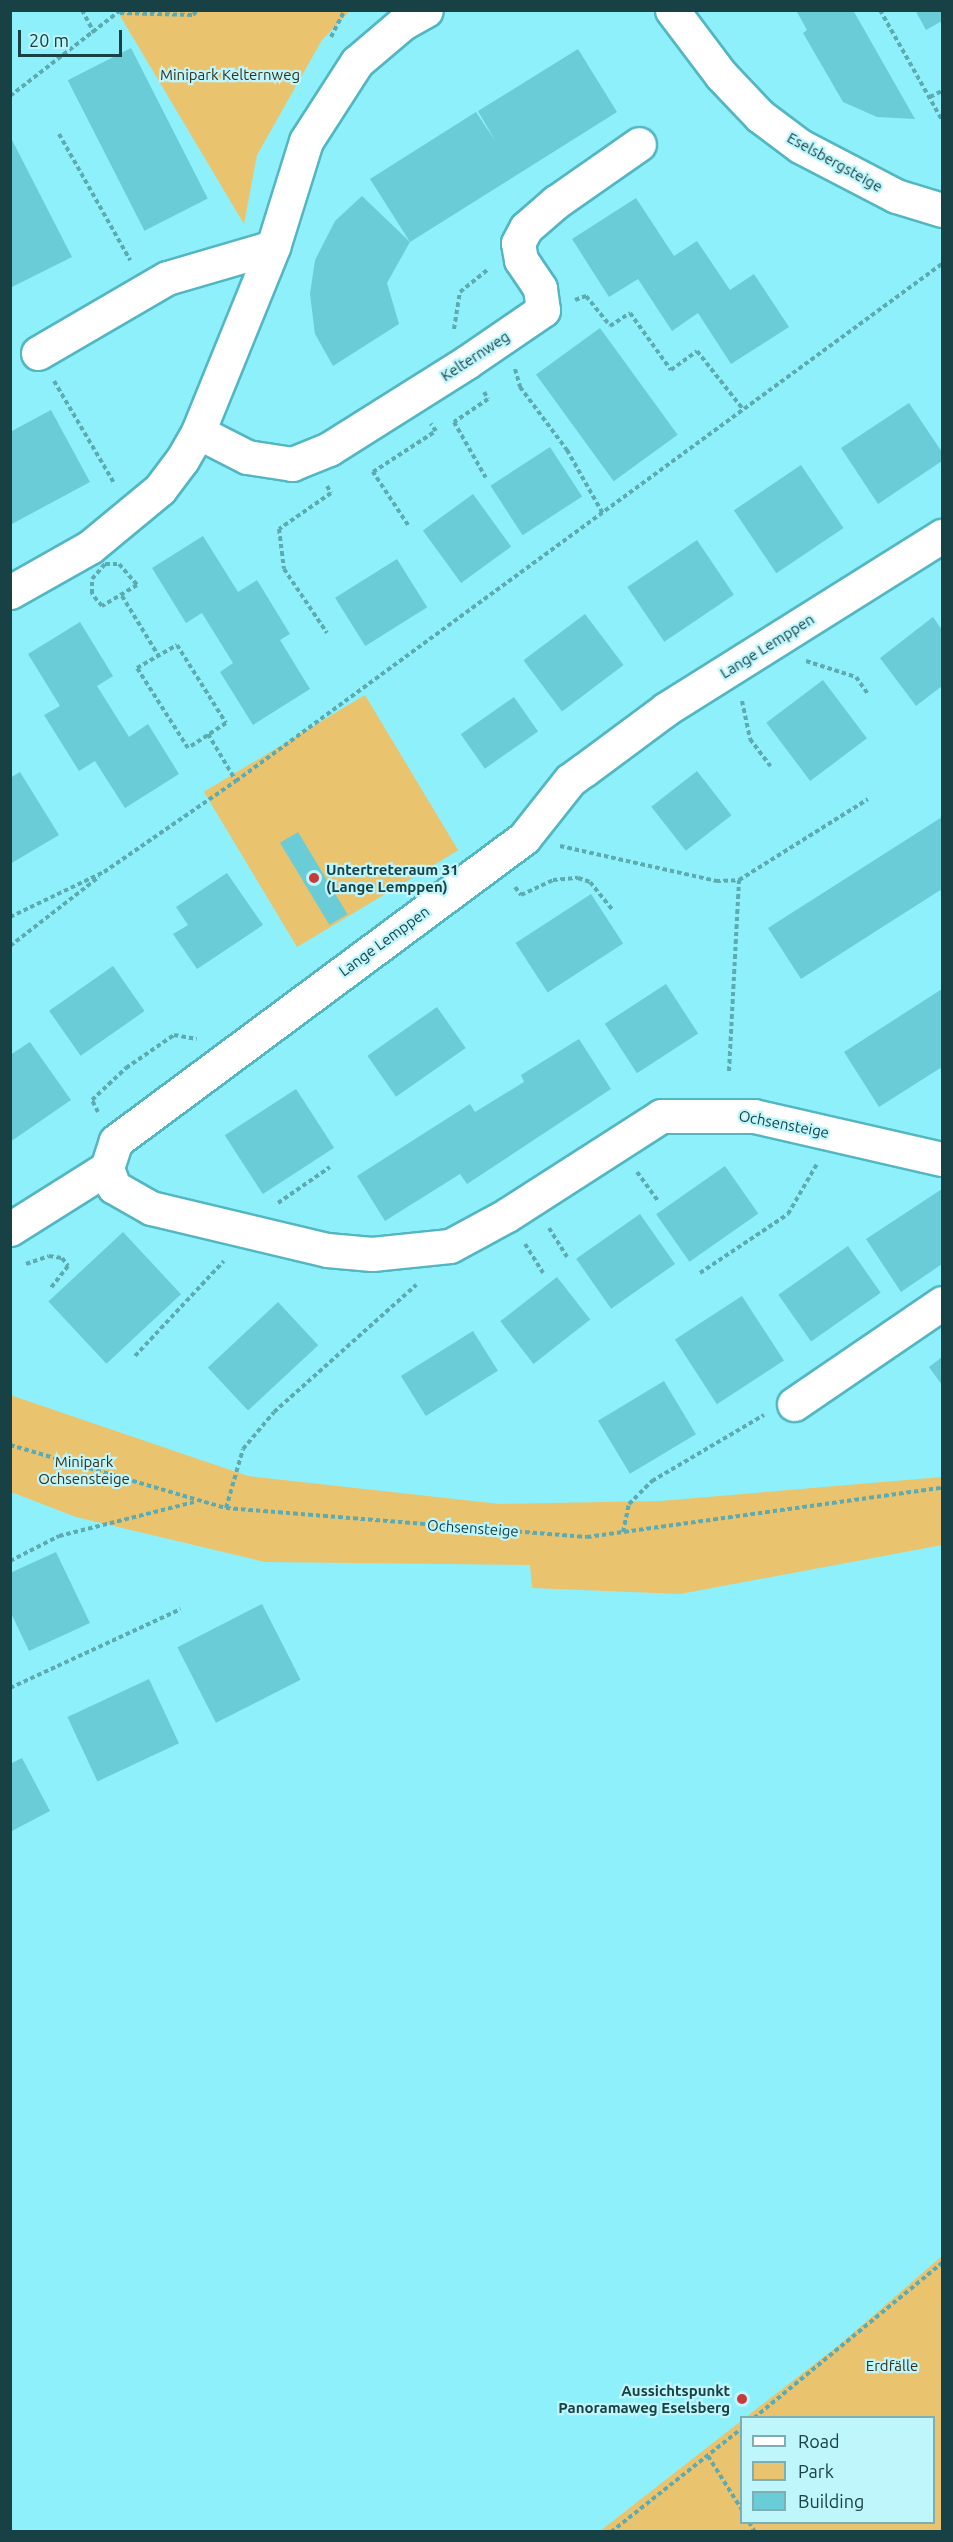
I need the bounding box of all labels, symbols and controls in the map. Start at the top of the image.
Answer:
scale bar [21,18,124,56]
text: 20 m [29,30,69,50]
park label: Minipark Kelternweg [160,66,300,84]
street label: Eselsbergsteige [784,128,886,196]
street label: Kelternweg [437,327,513,385]
street label: Lange Lemppen [717,610,817,682]
place label: Untertreteraum 31 (Lange Lemppen) [326,860,459,895]
marker: Untertreteraum 31 (Lange Lemppen) [307,871,321,885]
street label: Lange Lemppen [335,902,433,980]
street label: Ochsensteige [737,1106,831,1142]
park label: Minipark Ochsensteige [38,1452,130,1487]
street label: Ochsensteige [427,1516,519,1540]
park label: Erdfälle [866,2357,918,2375]
place label: Aussichtspunkt Panoramaweg Eselsberg [558,2381,730,2416]
marker: Aussichtspunkt Panoramaweg Eselsberg [735,2392,749,2406]
legend [740,2416,935,2524]
text: Road [798,2431,840,2451]
text: Park [798,2461,834,2481]
text: Building [798,2491,864,2511]

